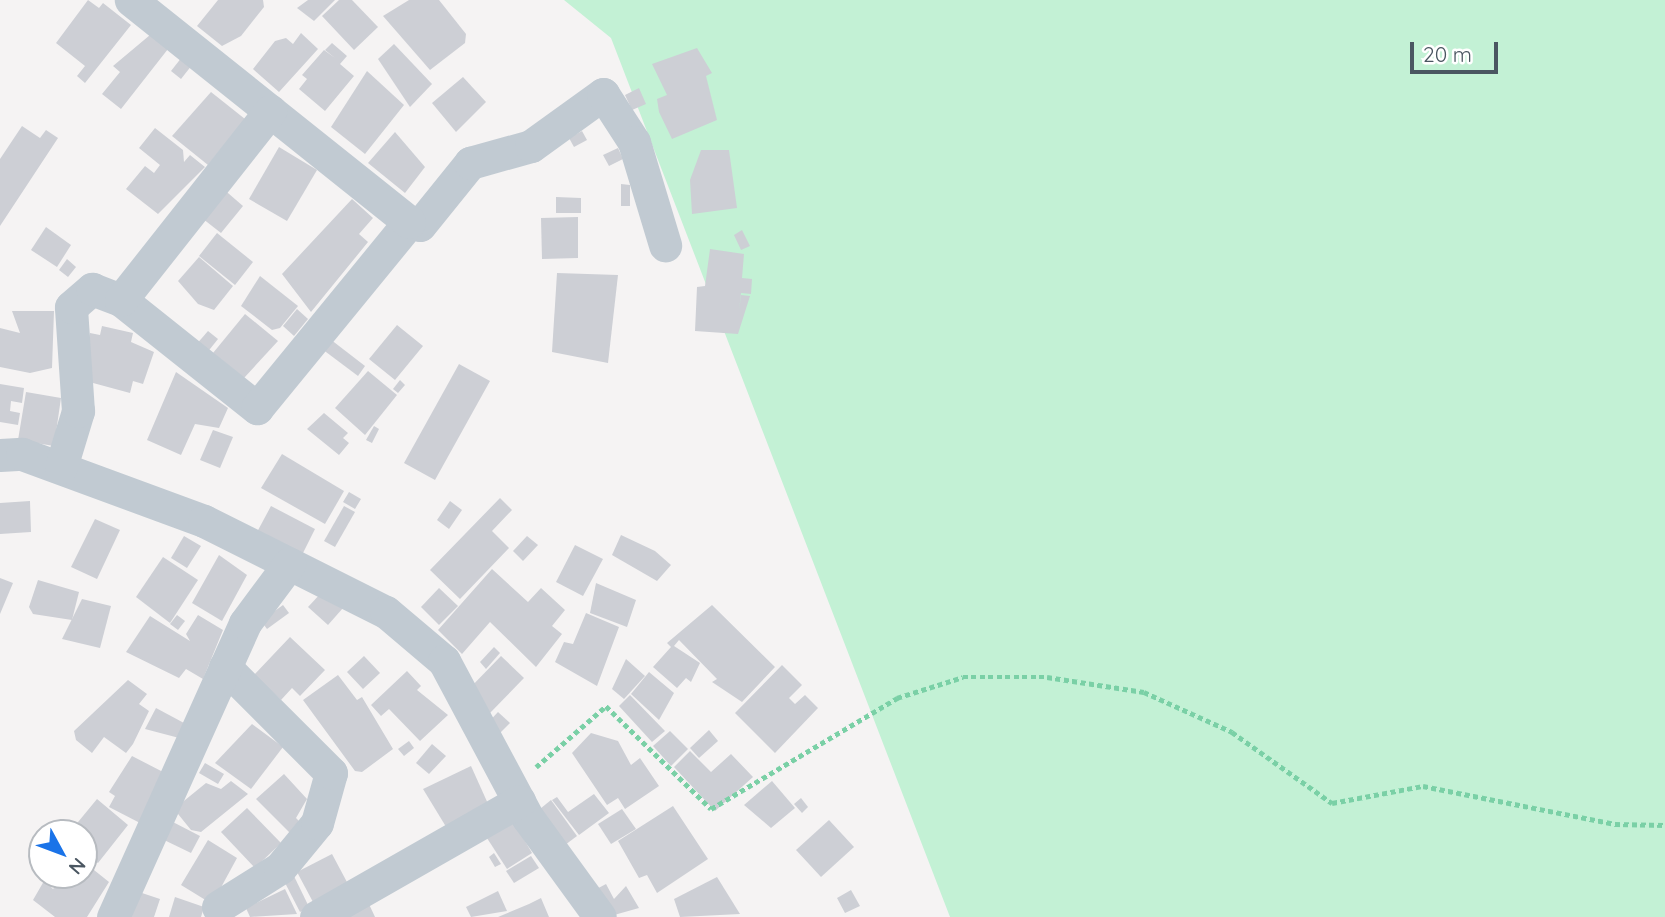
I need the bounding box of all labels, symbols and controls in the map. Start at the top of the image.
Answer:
scale bar [1413,28,1500,72]
text: 20 m [1423,41,1472,67]
north arrow [28,819,98,889]
text: N [64,853,91,880]

